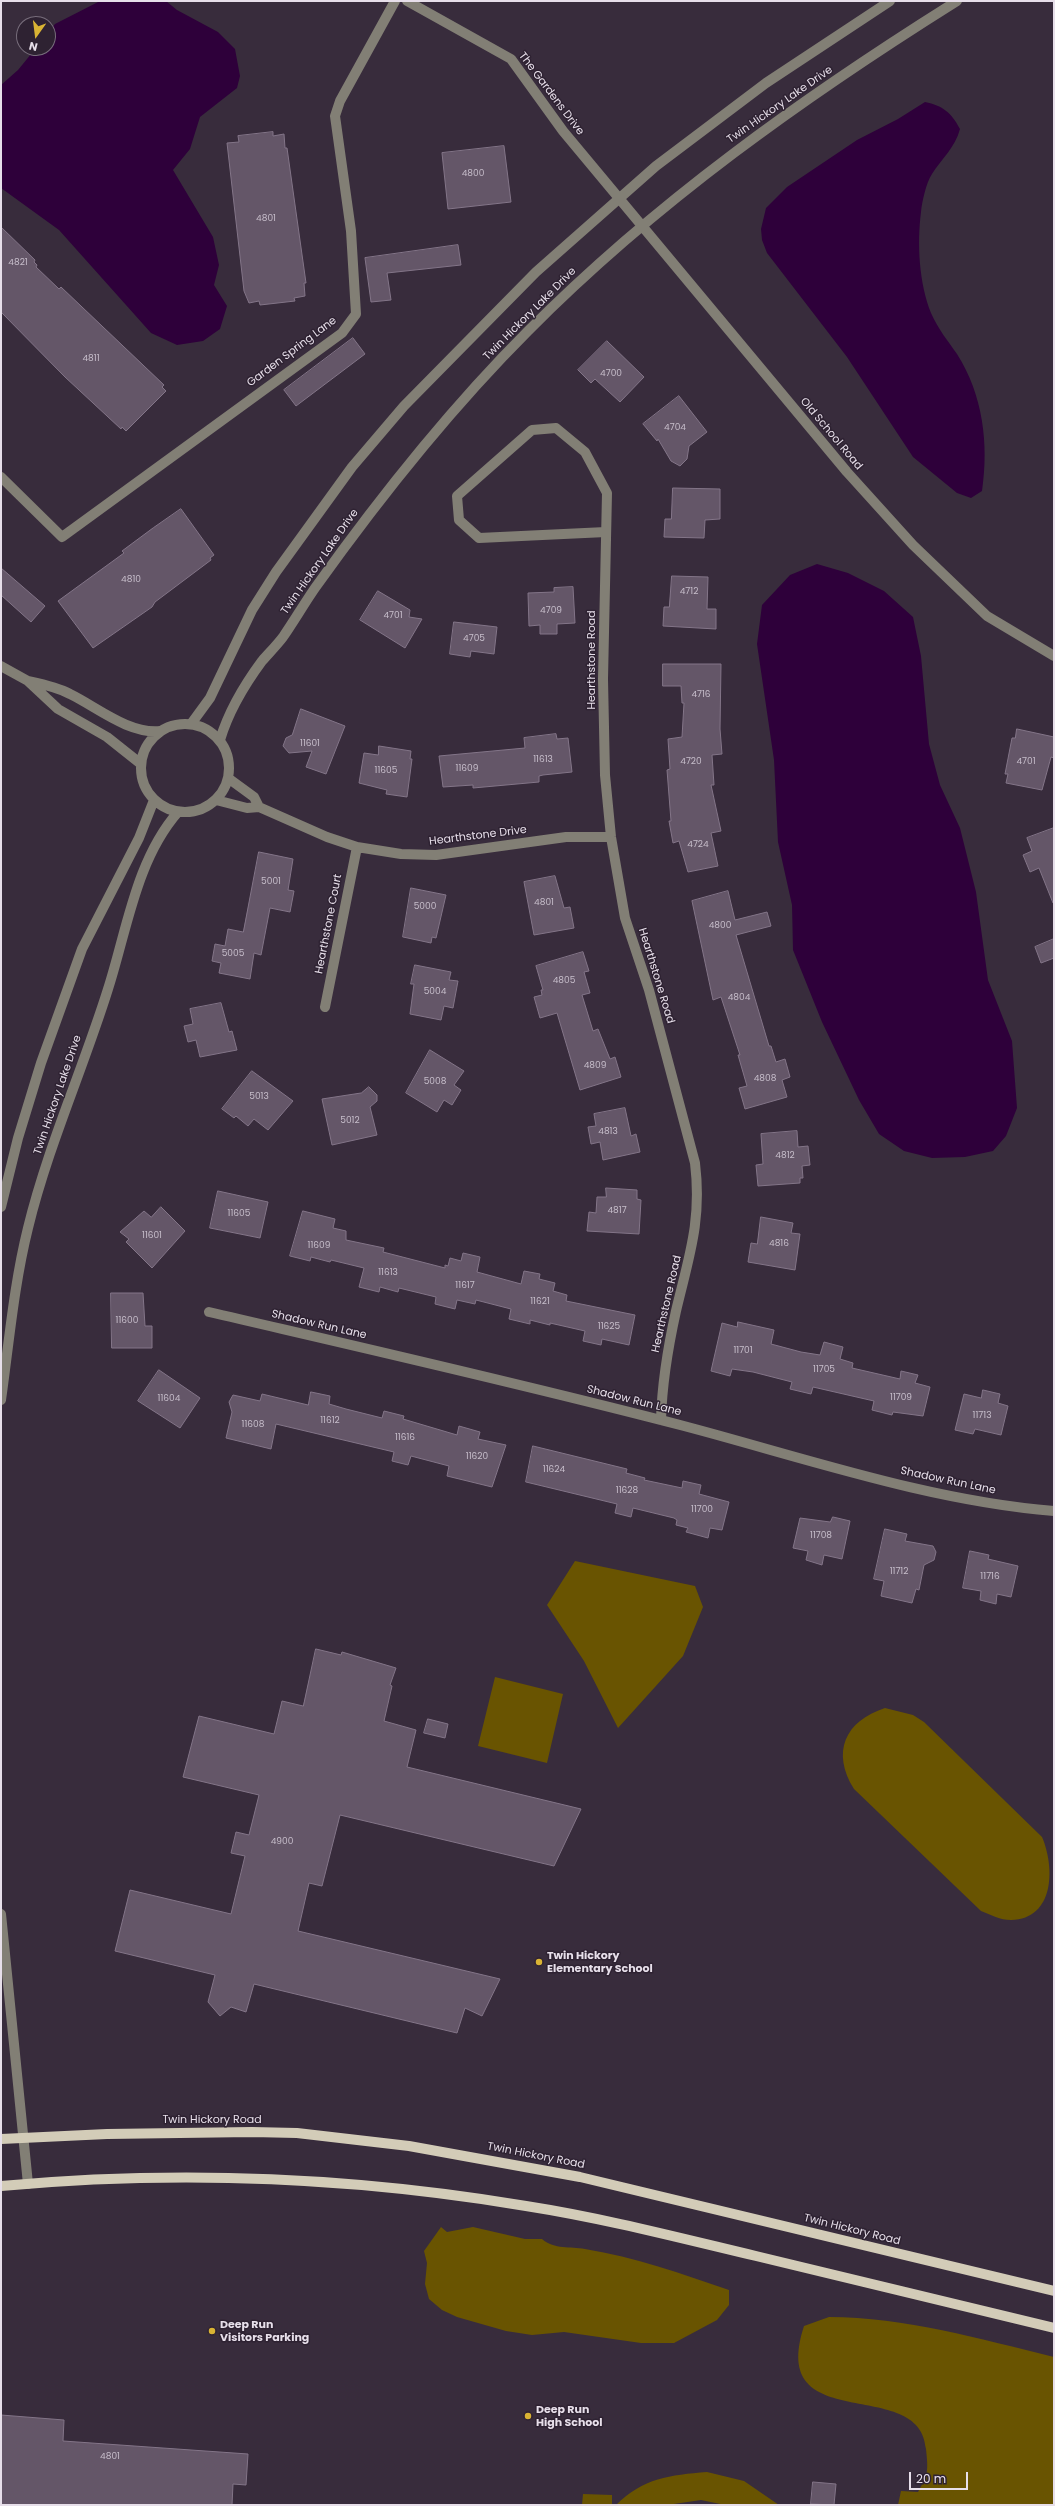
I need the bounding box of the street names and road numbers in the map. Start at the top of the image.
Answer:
street label: The Gardens Drive [516,50,586,138]
street label: Twin Hickory Lake Drive [725,64,835,146]
street label: Twin Hickory Lake Drive [481,265,579,363]
street label: Garden Spring Lane [245,314,339,390]
street label: Old School Road [797,395,865,473]
street label: Twin Hickory Lake Drive [279,507,361,617]
street label: Hearthstone Road [585,610,599,710]
street label: Hearthstone Drive [428,823,528,849]
street label: Hearthstone Court [313,873,345,975]
street label: Hearthstone Road [635,927,677,1025]
street label: Twin Hickory Lake Drive [31,1033,85,1157]
street label: Hearthstone Road [649,1254,685,1354]
street label: Shadow Run Lane [270,1308,368,1342]
street label: Shadow Run Lane [585,1383,683,1419]
street label: Shadow Run Lane [899,1464,997,1498]
street label: Twin Hickory Road [162,2113,262,2127]
street label: Twin Hickory Road [486,2140,586,2172]
street label: Twin Hickory Road [802,2212,902,2248]

